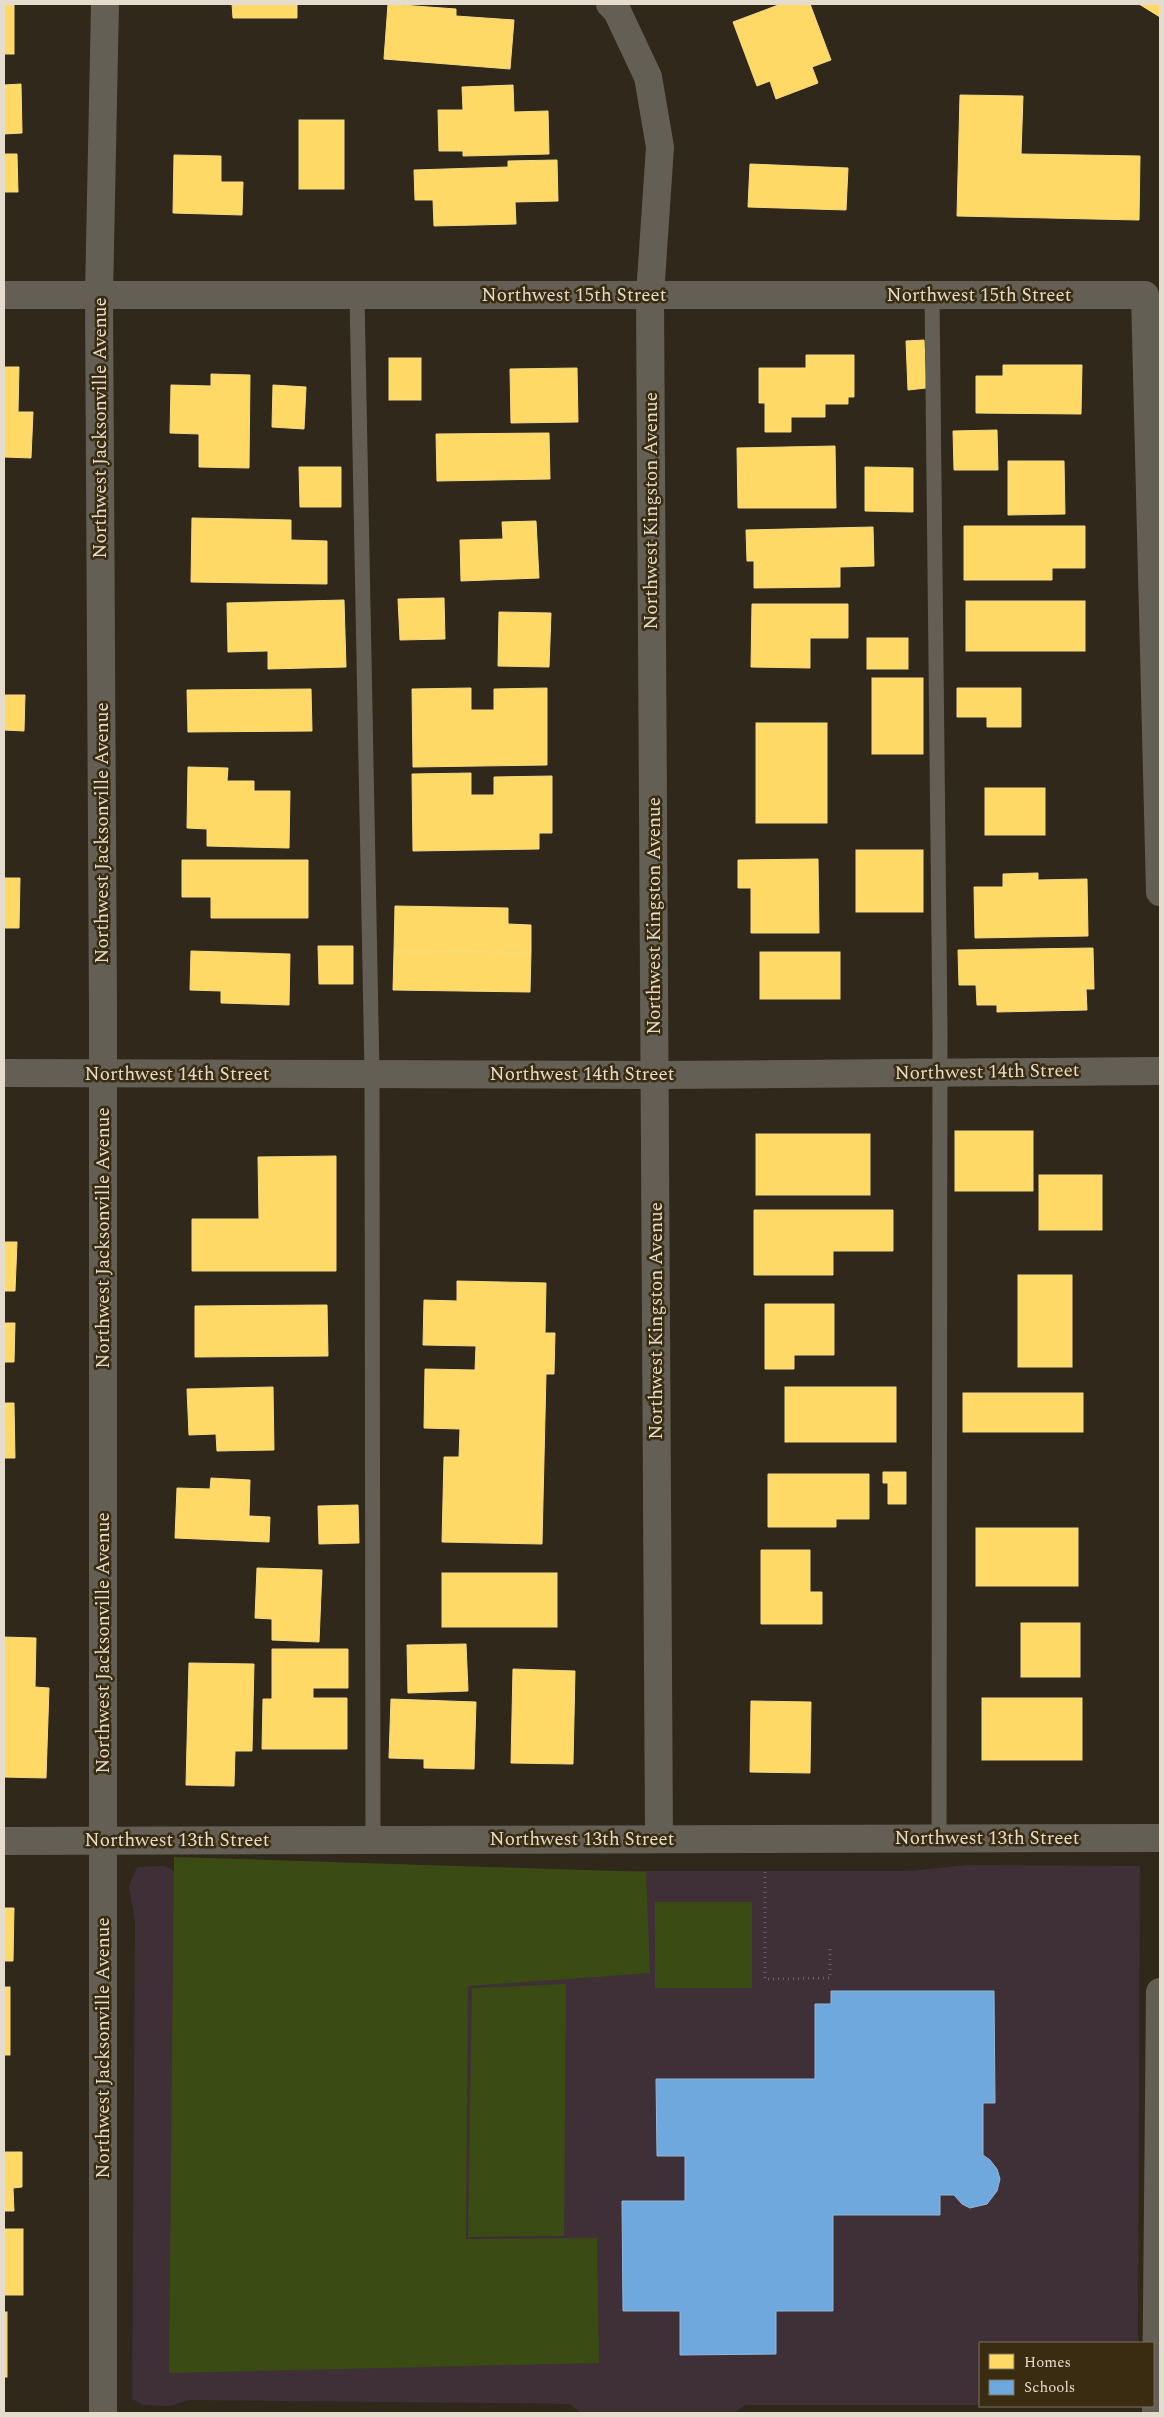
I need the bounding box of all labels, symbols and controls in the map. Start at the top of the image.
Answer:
street label: Northwest 15th Street [482,281,667,310]
street label: Northwest 15th Street [887,281,1072,310]
street label: Northwest Jacksonville Avenue [86,297,115,559]
street label: Northwest Kingston Avenue [637,392,666,630]
street label: Northwest Jacksonville Avenue [88,702,117,964]
street label: Northwest Kingston Avenue [640,797,669,1035]
street label: Northwest 14th Street [894,1056,1080,1088]
street label: Northwest 14th Street [85,1060,270,1089]
street label: Northwest 14th Street [490,1060,675,1089]
street label: Northwest Jacksonville Avenue [89,1107,118,1369]
street label: Northwest Kingston Avenue [642,1202,671,1440]
street label: Northwest Jacksonville Avenue [89,1512,118,1774]
street label: Northwest 13th Street [895,1824,1080,1853]
street label: Northwest 13th Street [490,1825,675,1854]
street label: Northwest 13th Street [85,1826,270,1855]
street label: Northwest Jacksonville Avenue [89,1917,118,2179]
legend [979,2342,1154,2407]
text: Homes [1024,2351,1071,2374]
text: Schools [1024,2376,1075,2399]

